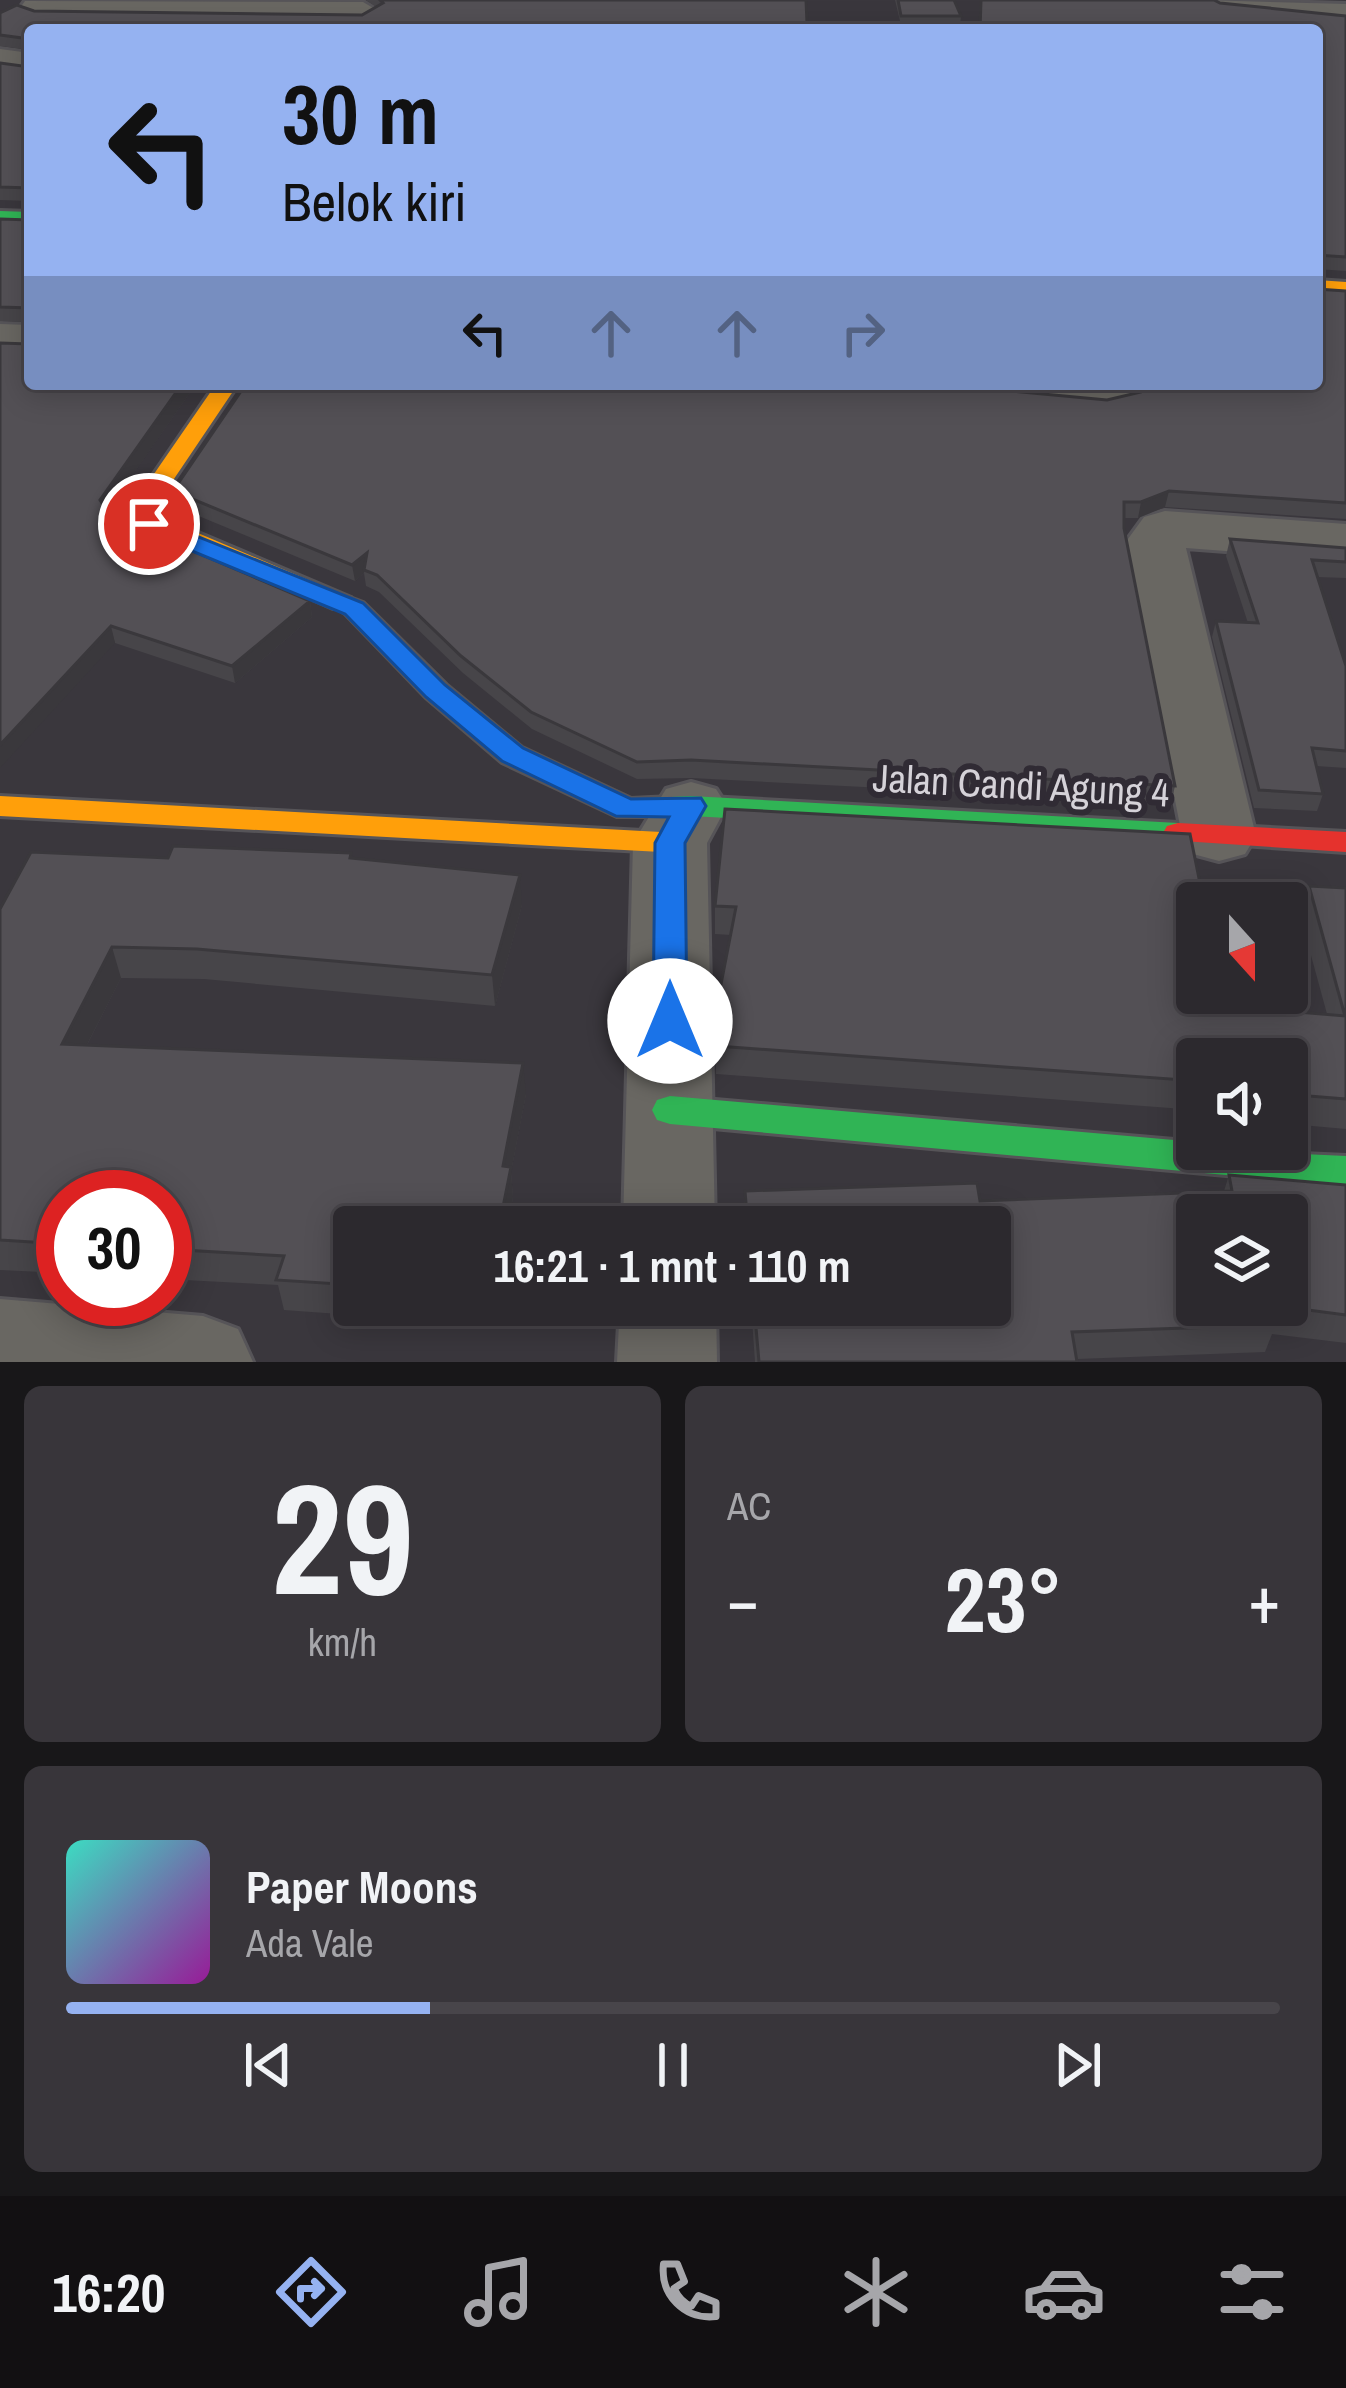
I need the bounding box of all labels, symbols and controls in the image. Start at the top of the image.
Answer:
text: 30 m [282,57,439,170]
icon: left [84,72,240,228]
text: Belok kiri [282,165,467,238]
icon: left [452,300,518,366]
icon: ahead [578,300,644,366]
icon: ahead [704,300,770,366]
icon: right [830,300,896,366]
pin [98,473,200,575]
icon: arrive [116,491,182,557]
street label: Jalan Candi Agung 4 [871,751,1171,819]
north arrow [1176,882,1308,1014]
map controls [1176,882,1308,1326]
position arrow [607,958,733,1084]
button: sound [1176,1038,1308,1170]
speed limit sign: 30 [36,1170,192,1326]
button: layers [1176,1194,1308,1326]
text: 16:21 · 1 mnt · 110 m [494,1235,850,1296]
text: 29 [271,1433,414,1643]
text: AC [727,1480,771,1532]
text: 23° [944,1539,1063,1660]
text: − [727,1555,759,1644]
text: + [1248,1555,1280,1644]
text: km/h [308,1616,377,1668]
text: Paper Moons [246,1856,478,1917]
text: Ada Vale [246,1917,373,1969]
icon: previous [235,2032,301,2098]
icon: pause [640,2032,706,2098]
icon: next [1045,2032,1111,2098]
icon: directions [269,2250,353,2334]
icon: music [457,2250,541,2334]
icon: phone [646,2250,730,2334]
icon: climate [834,2250,918,2334]
icon: car [1022,2250,1106,2334]
icon: filters [1210,2250,1294,2334]
text: 16:20 [52,2256,165,2329]

